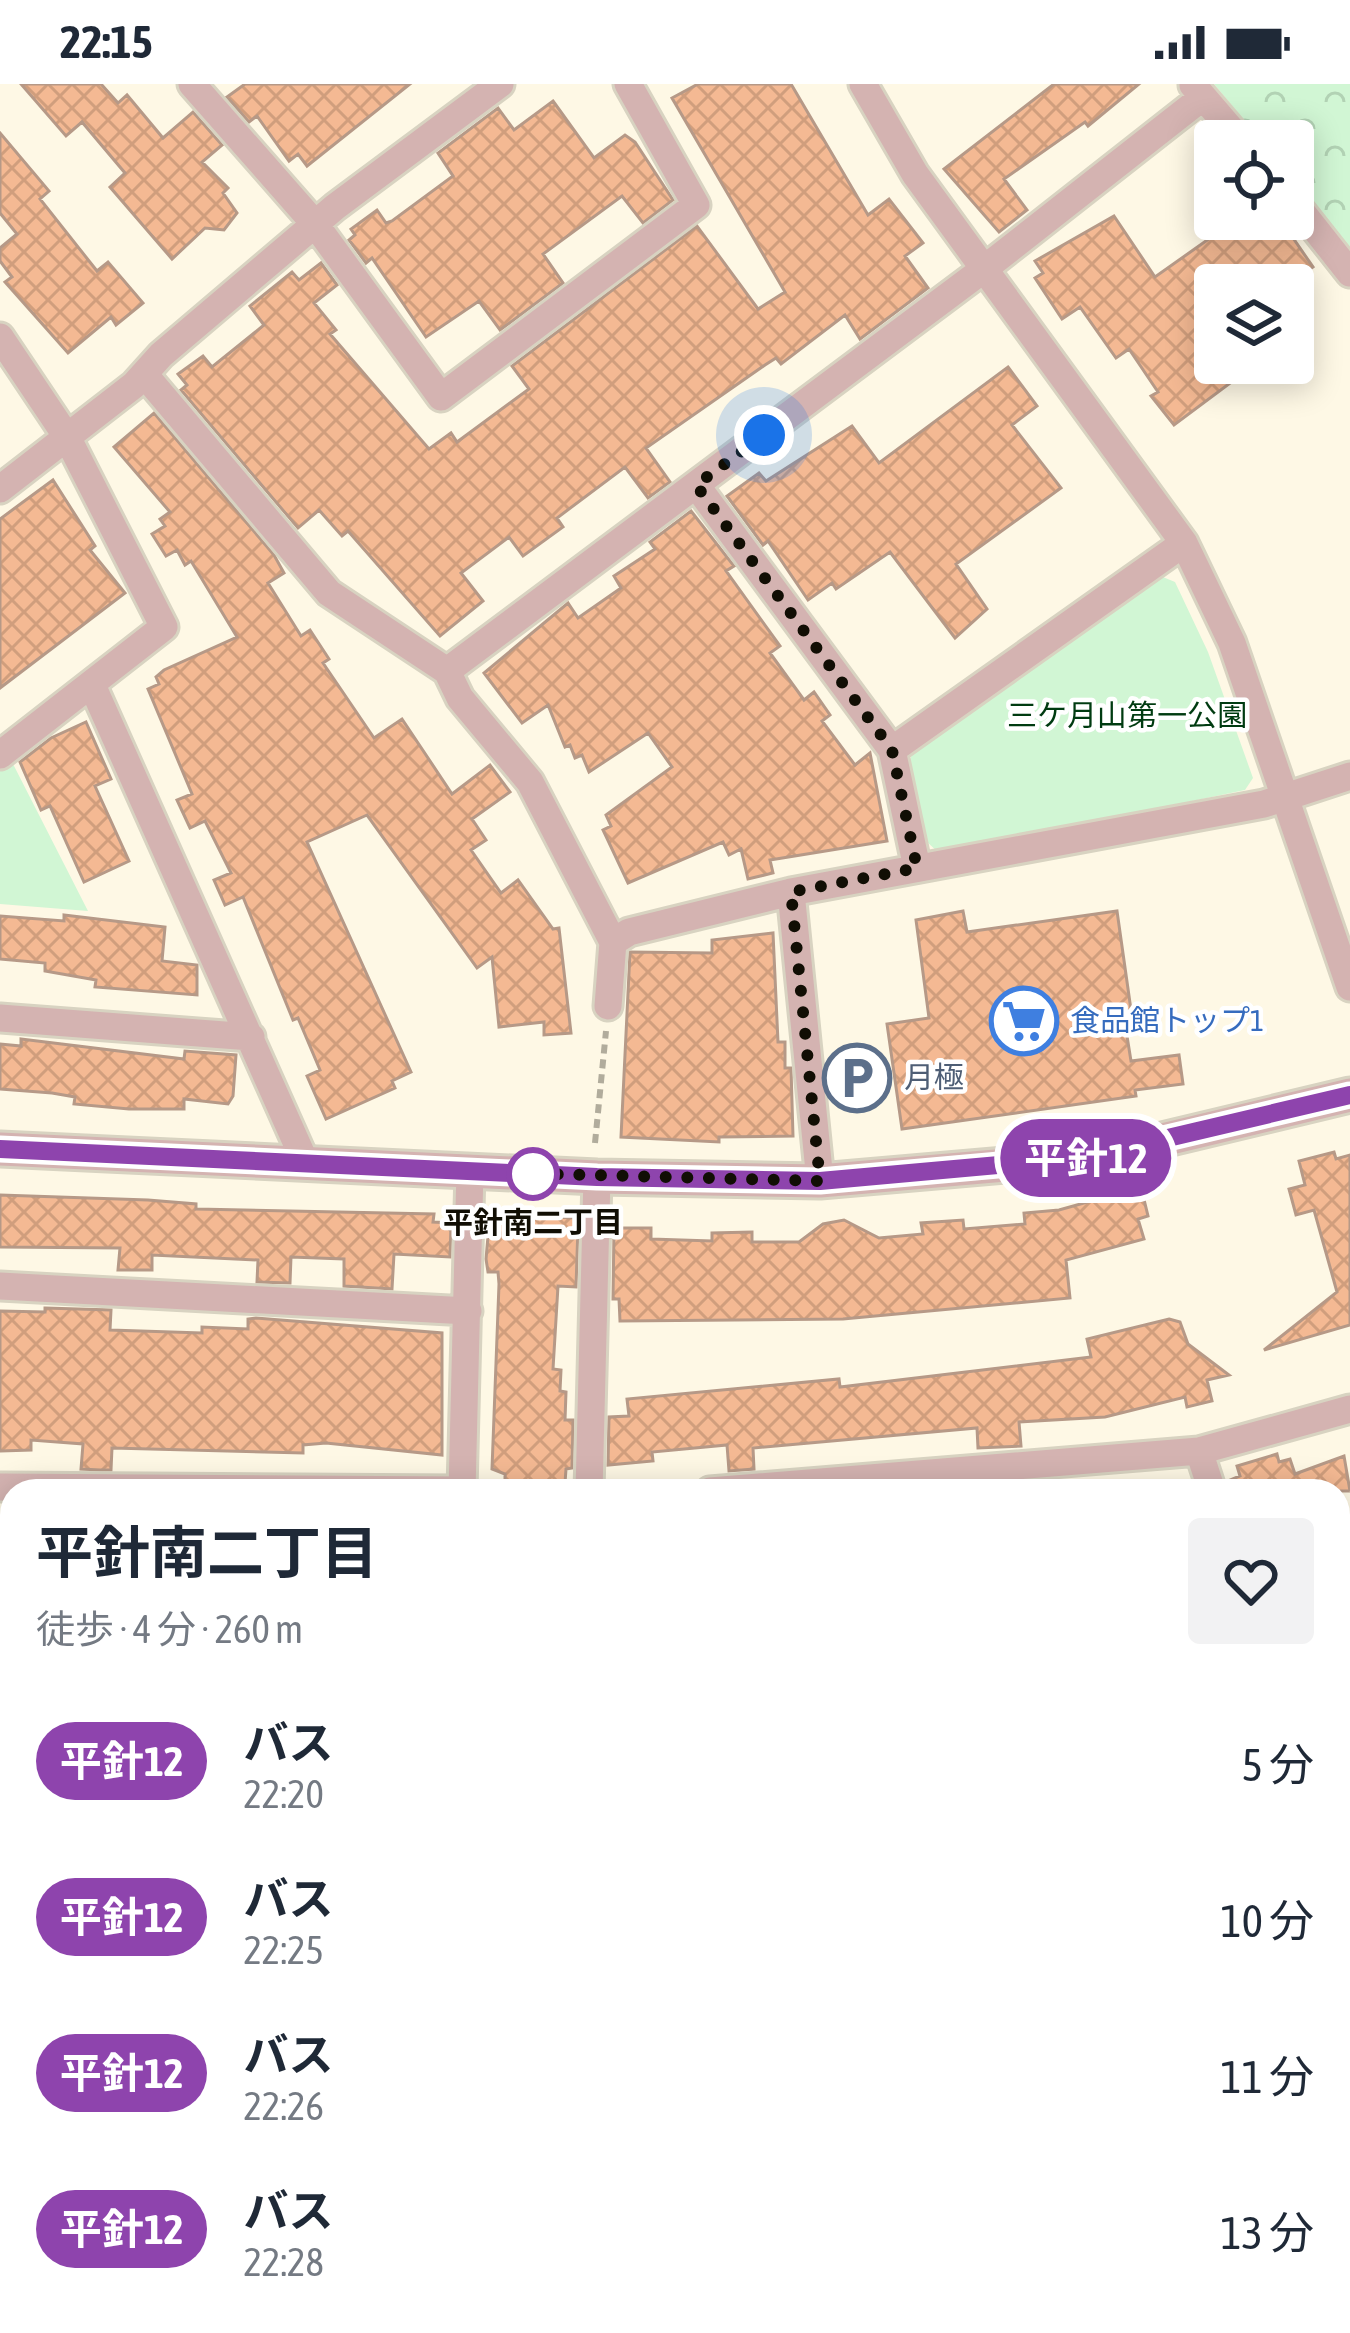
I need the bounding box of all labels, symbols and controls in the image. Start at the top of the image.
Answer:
text: 22:15 [60,16,153,68]
map controls [1194,120,1314,384]
button: locate [1194,120,1314,240]
button: layers [1194,264,1314,384]
your location [734,405,794,465]
park label: 三ケ月山第一公園 [1007,698,1247,732]
supermarket icon: 食品館トップ1 [989,986,1059,1056]
place label: 食品館トップ1 [1070,1003,1264,1037]
parking icon: 月極 [822,1043,892,1113]
place label: 月極 [904,1060,964,1094]
line badge: 平針12 [1002,1119,1170,1197]
text: 平針12 [1024,1134,1148,1182]
marker: 平針南二丁目 [508,1149,558,1199]
place label: 平針南二丁目 [443,1205,623,1239]
button: heart [1188,1518,1314,1644]
text: 平針南二丁目 [36,1520,378,1585]
text: 徒歩 · 4 分 · 260 m [36,1607,303,1651]
text: バス [243,1717,334,1769]
text: 平針12 [60,1737,183,1785]
text: 5 分 [1242,1739,1314,1791]
text: 22:20 [243,1772,324,1816]
text: バス [243,1873,334,1925]
text: 平針12 [60,1893,183,1941]
text: 10 分 [1221,1895,1314,1947]
text: 22:25 [243,1928,324,1972]
text: バス [243,2029,334,2081]
text: 平針12 [60,2049,183,2097]
text: 11 分 [1221,2051,1314,2103]
text: 22:26 [243,2084,324,2128]
text: バス [243,2185,334,2237]
text: 平針12 [60,2205,183,2253]
text: 13 分 [1221,2207,1314,2259]
text: 22:28 [243,2240,324,2284]

